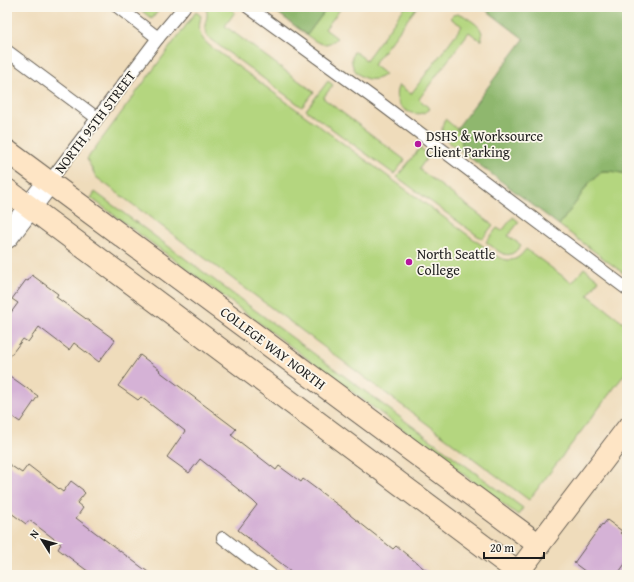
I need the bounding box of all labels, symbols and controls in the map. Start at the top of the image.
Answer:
street label: NORTH 95TH STREET [50,66,140,178]
place label: DSHS & Worksource Client Parking [426,126,544,162]
marker: DSHS & Worksource Client Parking [413,139,423,149]
place label: North Seattle College [417,244,496,280]
marker: North Seattle College [404,257,414,267]
street label: COLLEGE WAY NORTH [216,302,330,394]
north arrow [22,520,62,560]
text: N [25,526,43,542]
scale bar [484,534,544,560]
text: 20 m [490,539,514,556]

